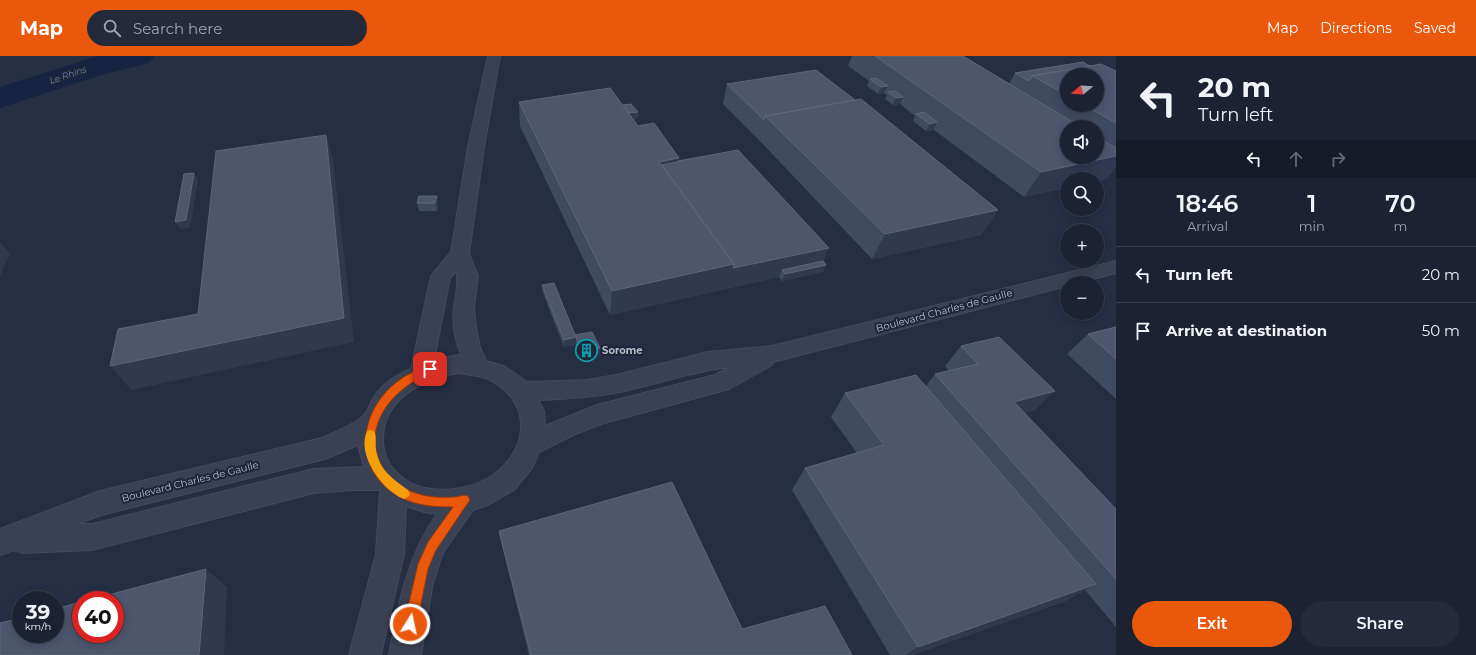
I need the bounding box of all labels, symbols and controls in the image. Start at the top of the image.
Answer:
search box [87,10,367,46]
text: Map [20,17,63,40]
icon: search [101,17,123,39]
text: Search here [133,19,222,38]
text: Map [1267,19,1298,37]
text: Directions [1320,19,1392,37]
text: Saved [1414,19,1456,37]
water label: Le Rhins [48,63,88,86]
north arrow [1060,68,1104,112]
map controls [1060,68,1104,320]
text: 20 m [1198,70,1271,104]
icon: left [1132,72,1184,124]
text: Turn left [1198,104,1273,126]
button: sound [1060,120,1104,164]
icon: left [1243,148,1265,170]
icon: ahead [1285,148,1307,170]
icon: right [1327,148,1349,170]
button: search [1060,172,1104,216]
text: 18:46 [1176,189,1238,218]
text: 1 [1307,189,1316,218]
text: 70 [1385,189,1416,218]
text: Arrival [1187,218,1228,234]
text: min [1299,218,1325,234]
text: m [1394,218,1407,234]
button: + [1060,224,1104,268]
icon: left [1132,264,1154,286]
text: Turn left [1166,265,1233,284]
text: 20 m [1422,265,1460,284]
button: − [1060,276,1104,320]
street label: Boulevard Charles de Gaulle [874,286,1014,335]
icon: arrive [1132,320,1154,342]
text: Arrive at destination [1166,321,1327,340]
text: 50 m [1422,321,1460,340]
building icon: Sorome [574,337,600,363]
place label: Sorome [602,344,643,357]
pin [413,352,447,386]
icon: arrive [419,358,441,380]
street label: Boulevard Charles de Gaulle [120,458,260,505]
speed limit sign: 40 [72,591,124,643]
text: 39 [26,600,50,624]
button: Exit [1132,601,1292,647]
button: Share [1300,601,1460,647]
position arrow [389,603,431,645]
text: km/h [25,620,51,633]

